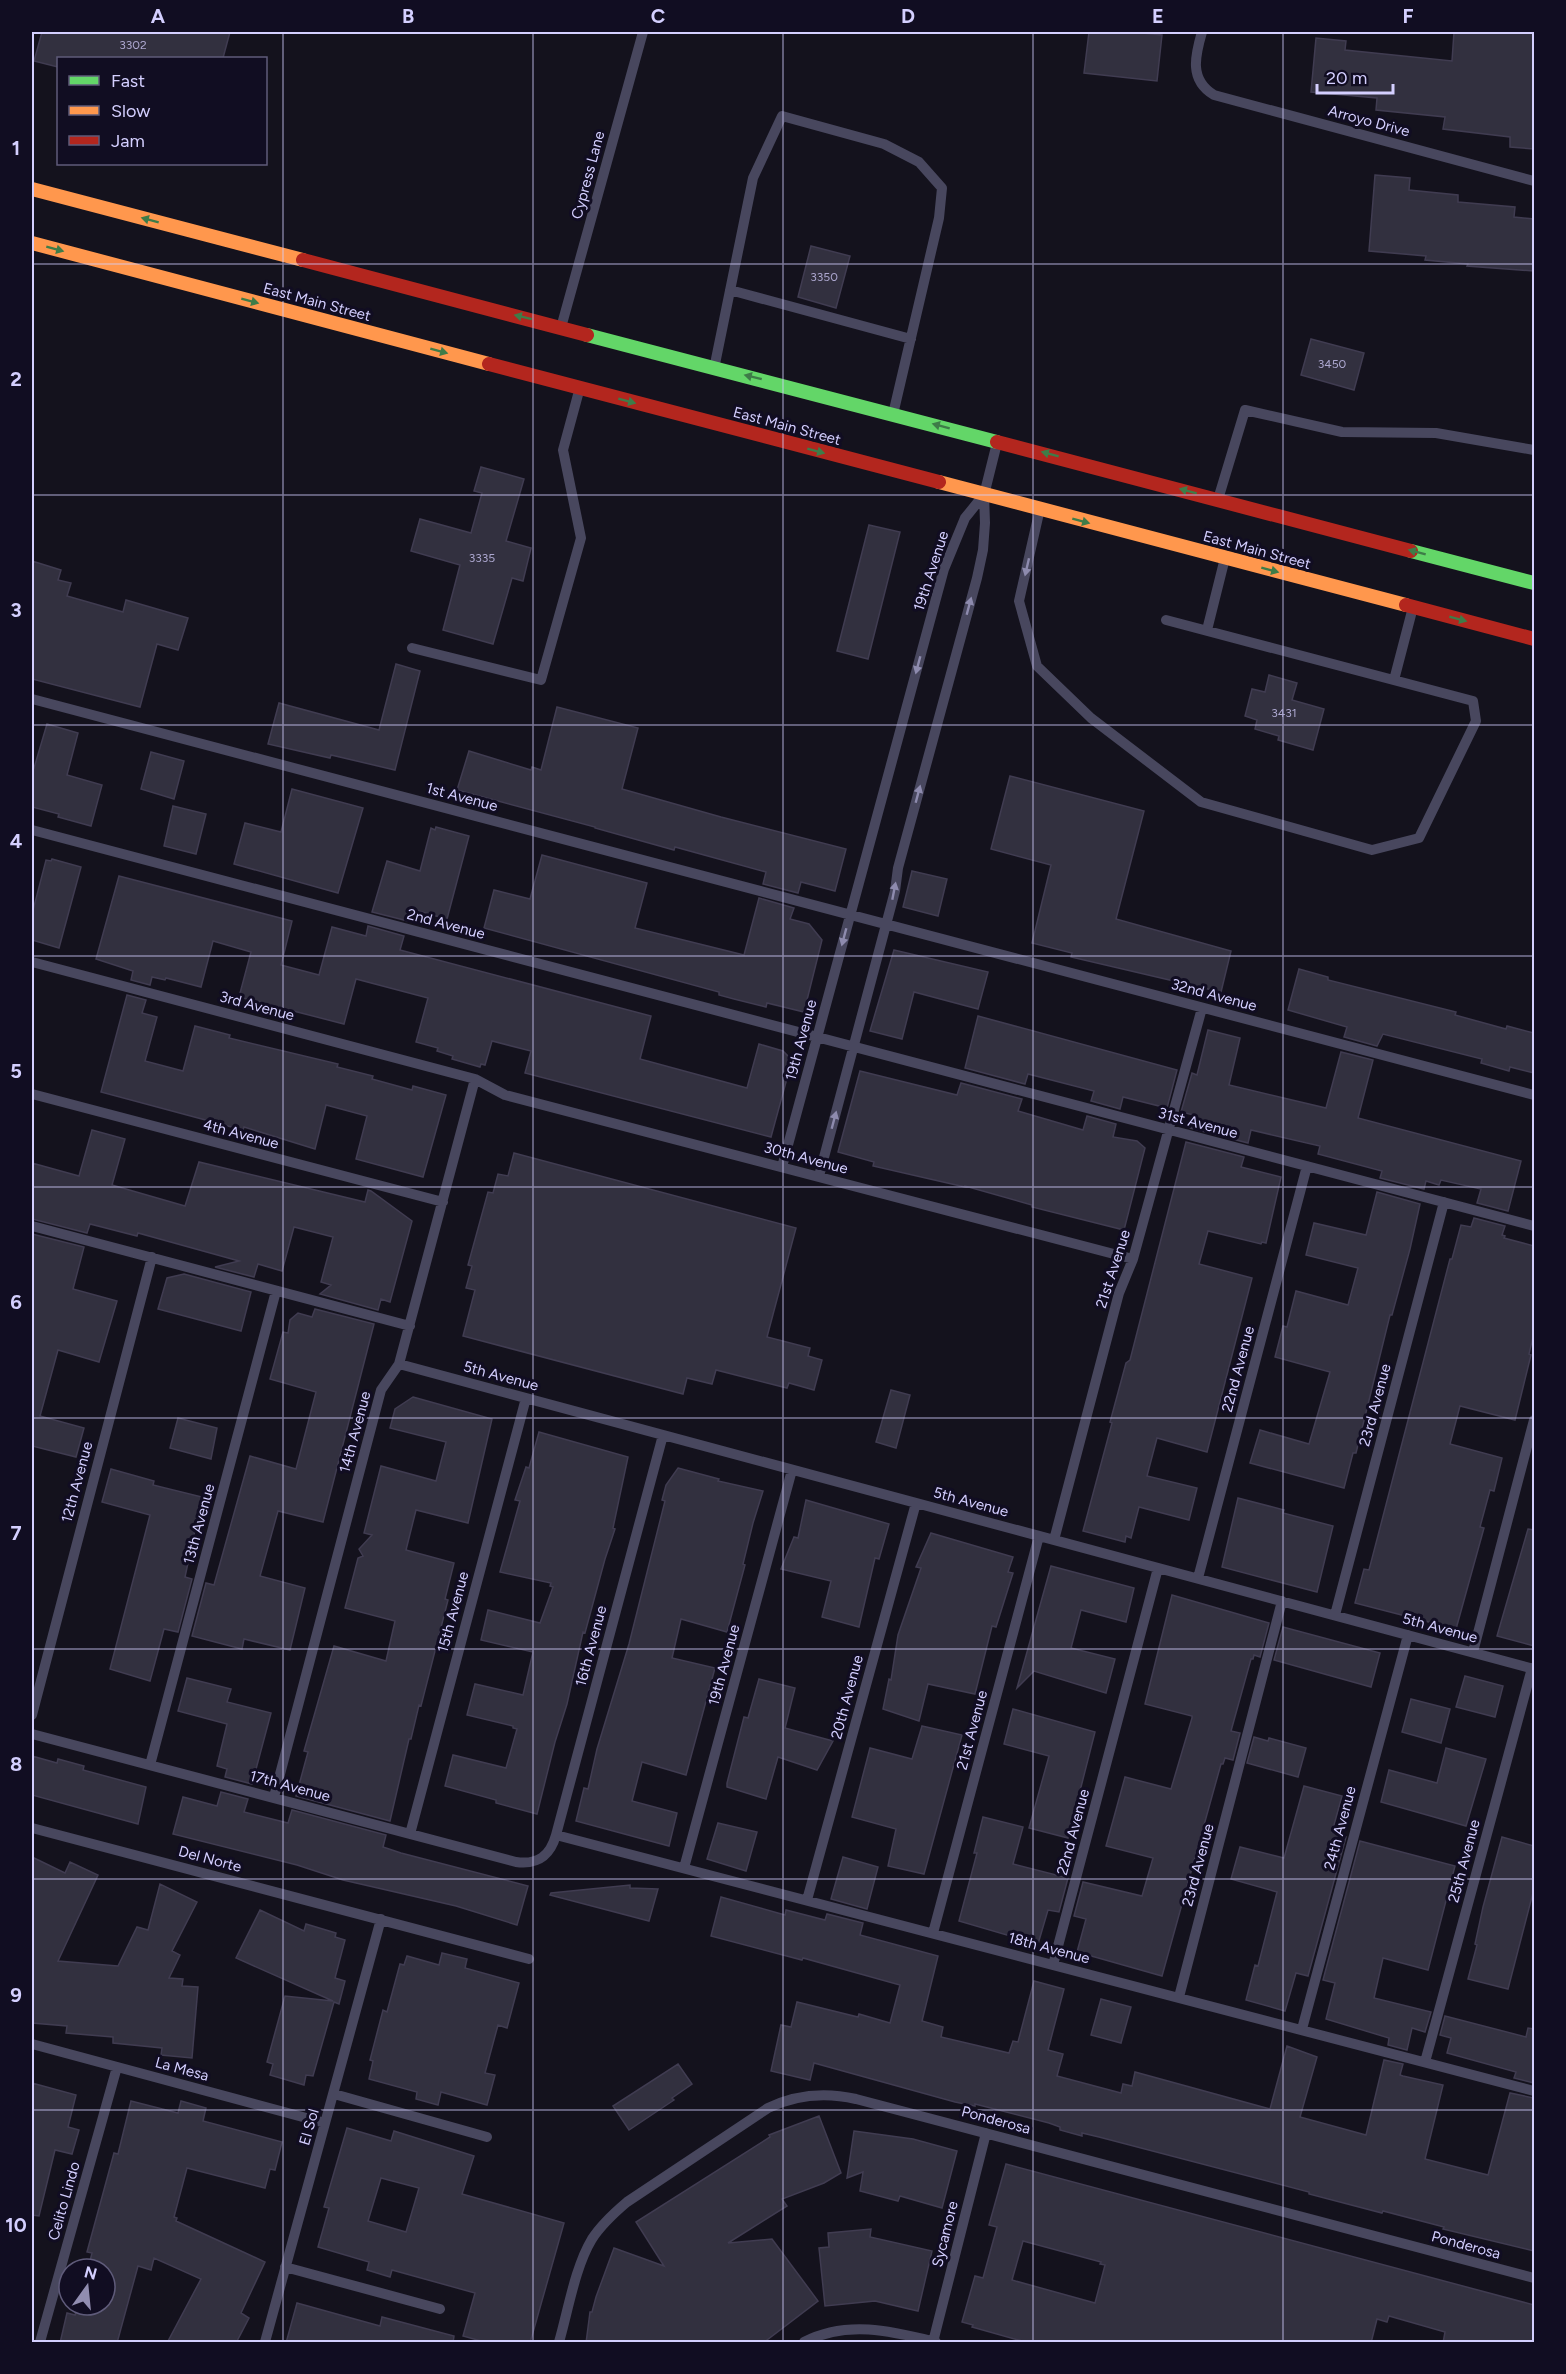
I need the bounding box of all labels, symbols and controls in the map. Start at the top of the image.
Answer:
text: A [151,4,166,28]
text: B [402,4,414,28]
text: C [651,4,665,28]
text: D [901,4,915,28]
text: E [1152,4,1164,28]
text: F [1402,4,1414,28]
house number: 3302 [119,38,147,52]
legend [57,57,267,165]
scale bar [1317,57,1394,95]
text: 20 m [1326,67,1367,89]
text: Fast [111,70,145,92]
text: Slow [111,100,150,122]
street label: Arroyo Drive [1326,101,1412,141]
street label: Cypress Lane [568,129,608,221]
text: Jam [111,130,145,152]
text: 1 [12,136,20,160]
one-way arrow [141,215,160,225]
one-way arrow [45,245,64,255]
house number: 3350 [810,270,838,284]
street label: East Main Street [261,279,373,325]
one-way arrow [241,297,259,306]
one-way arrow [514,312,532,322]
one-way arrow [430,347,448,356]
house number: 3450 [1318,357,1347,371]
text: 2 [10,367,22,391]
one-way arrow [743,372,762,382]
one-way arrow [618,396,636,406]
street label: East Main Street [731,403,843,449]
one-way arrow [932,421,950,430]
one-way arrow [807,446,825,456]
one-way arrow [1041,449,1059,459]
one-way arrow [1179,486,1197,495]
one-way arrow [1072,516,1090,526]
street label: East Main Street [1201,527,1313,573]
street label: 19th Avenue [910,529,952,613]
one-way arrow [1408,546,1426,556]
house number: 3335 [469,551,495,565]
one-way arrow [1022,558,1031,577]
one-way arrow [1261,566,1279,575]
one-way arrow [965,597,975,615]
text: 3 [10,598,22,622]
one-way arrow [1449,615,1467,625]
one-way arrow [913,656,923,674]
house number: 3431 [1271,706,1297,720]
street label: 1st Avenue [424,779,500,815]
one-way arrow [914,785,923,803]
text: 4 [10,829,23,853]
one-way arrow [890,881,899,900]
street label: 2nd Avenue [405,905,487,943]
one-way arrow [839,928,849,946]
street label: 32nd Avenue [1169,975,1259,1015]
street label: 3rd Avenue [218,987,296,1025]
street label: 19th Avenue [782,998,820,1082]
text: 5 [10,1059,22,1083]
street label: 31st Avenue [1156,1104,1240,1142]
one-way arrow [830,1111,839,1129]
street label: 4th Avenue [201,1115,281,1153]
street label: 30th Avenue [762,1138,850,1178]
street label: 21st Avenue [1092,1227,1134,1311]
text: 6 [10,1290,22,1314]
street label: 22nd Avenue [1218,1324,1258,1414]
street label: 5th Avenue [461,1357,541,1395]
street label: 23rd Avenue [1355,1362,1395,1448]
street label: 14th Avenue [335,1389,375,1475]
street label: 12th Avenue [58,1440,96,1524]
street label: 13th Avenue [180,1482,218,1566]
street label: 5th Avenue [931,1483,1011,1521]
text: 7 [10,1521,22,1545]
street label: 15th Avenue [434,1569,472,1655]
street label: 16th Avenue [572,1604,610,1688]
street label: 5th Avenue [1400,1609,1480,1647]
street label: 19th Avenue [705,1623,743,1707]
street label: 20th Avenue [827,1653,867,1741]
street label: 21st Avenue [953,1688,991,1772]
text: 8 [10,1752,22,1776]
street label: 17th Avenue [248,1767,332,1805]
street label: 24th Avenue [1320,1784,1360,1872]
street label: 22nd Avenue [1053,1787,1093,1877]
street label: 25th Avenue [1444,1817,1484,1905]
street label: 23rd Avenue [1178,1822,1218,1908]
street label: Del Norte [176,1842,244,1876]
street label: 18th Avenue [1006,1928,1092,1968]
text: 9 [10,1983,22,2007]
street label: La Mesa [153,2053,211,2085]
street label: Ponderosa [959,2102,1033,2138]
street label: El Sol [295,2107,323,2147]
street label: Celito Lindo [44,2159,84,2242]
street label: Sycamore [928,2199,962,2269]
text: 10 [5,2213,27,2237]
street label: Ponderosa [1429,2227,1503,2263]
north arrow [57,2257,117,2317]
text: N [82,2262,99,2284]

